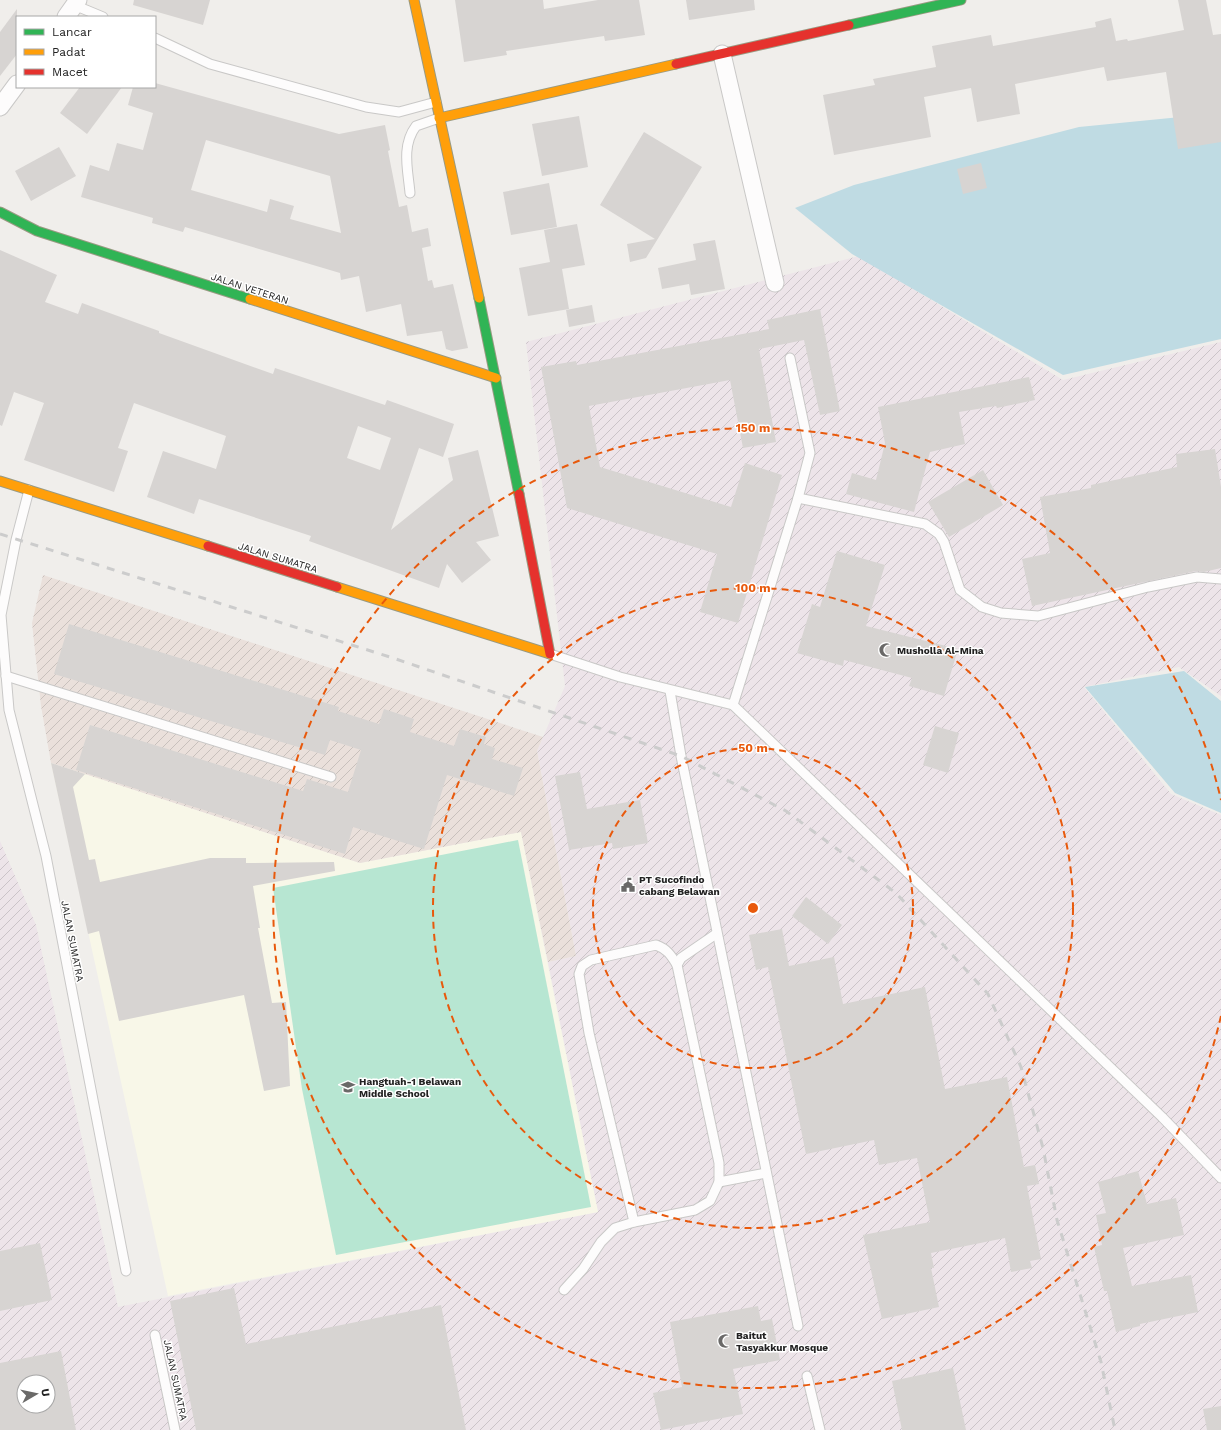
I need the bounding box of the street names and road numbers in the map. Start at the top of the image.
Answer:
street label: JALAN VETERAN [210,271,290,306]
street label: JALAN SUMATRA [237,540,319,575]
street label: JALAN SUMATRA [59,900,86,983]
street label: JALAN SUMATRA [162,1339,190,1422]

